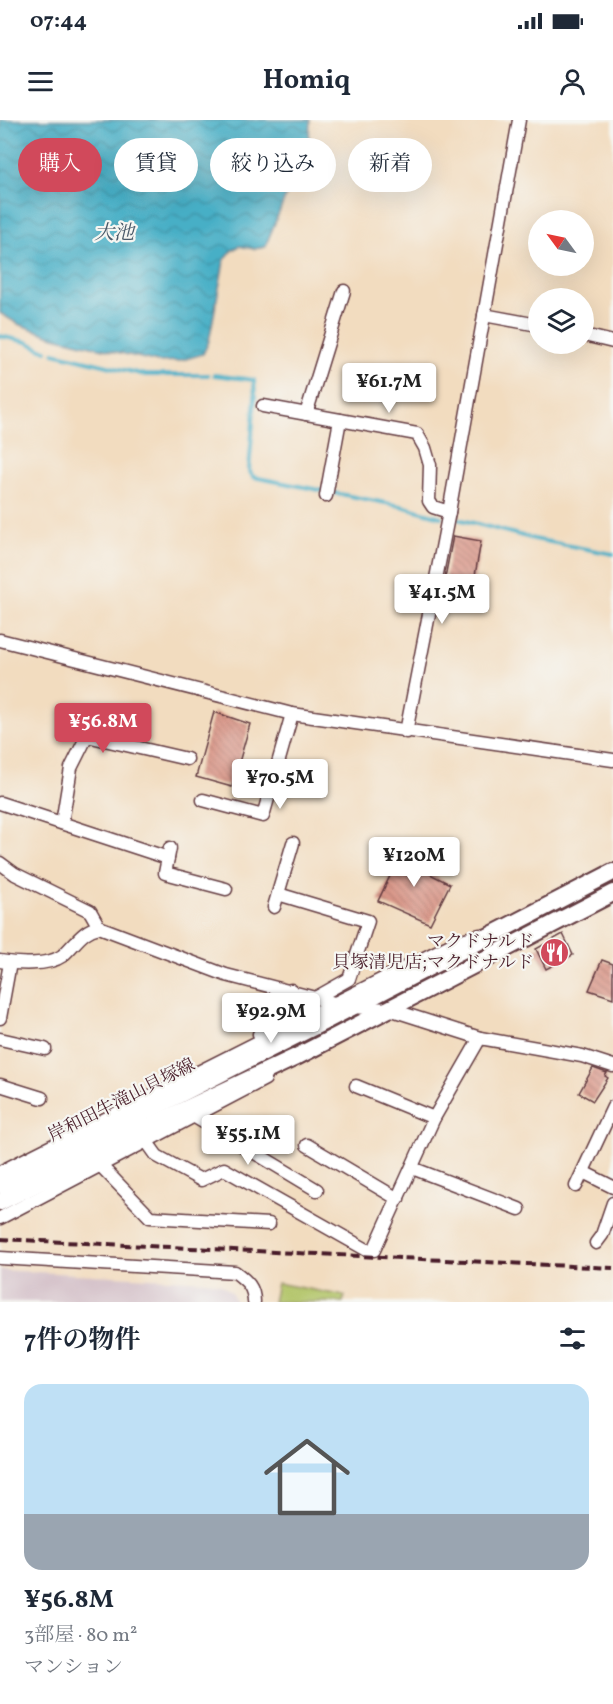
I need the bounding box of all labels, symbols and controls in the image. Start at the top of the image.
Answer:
text: 07:44 [30,6,87,37]
text: Homiq [263,62,350,100]
icon: menu [24,65,57,98]
icon: person [556,65,589,98]
chip: 購入 [18,138,102,192]
chip: 賃貸 [114,138,198,192]
chip: 絞り込み [210,138,336,192]
chip: 新着 [348,138,432,192]
north arrow [528,210,594,276]
map controls [528,210,594,354]
water label: 大池 [94,220,136,248]
button: layers [528,288,594,354]
pin: ¥61.7M [340,363,438,414]
text: ¥61.7M [356,368,422,396]
pin: ¥41.5M [393,574,491,625]
text: ¥41.5M [408,579,476,607]
pin: ¥56.8M [54,703,152,754]
text: ¥56.8M [68,708,138,736]
pin: ¥70.5M [231,759,329,810]
text: ¥70.5M [246,764,314,792]
pin: ¥120M [372,837,456,888]
text: ¥120M [383,842,445,870]
place label: マクドナルド 貝塚清児店;マクドナルド [332,930,534,976]
restaurant icon: マクドナルド 貝塚清児店;マクドナルド [539,936,571,968]
pin: ¥92.9M [222,993,320,1044]
text: ¥92.9M [236,998,306,1026]
street label: 岸和田牛滝山貝塚線 [44,1053,200,1149]
pin: ¥55.1M [199,1115,297,1166]
text: ¥55.1M [216,1120,280,1148]
icon: filters [556,1322,589,1355]
text: 7件の物件 [24,1323,140,1359]
icon: home [253,1423,361,1531]
text: ¥56.8M [24,1582,114,1618]
text: 3部屋 · 80 m² [24,1622,137,1650]
text: マンション [24,1654,123,1682]

